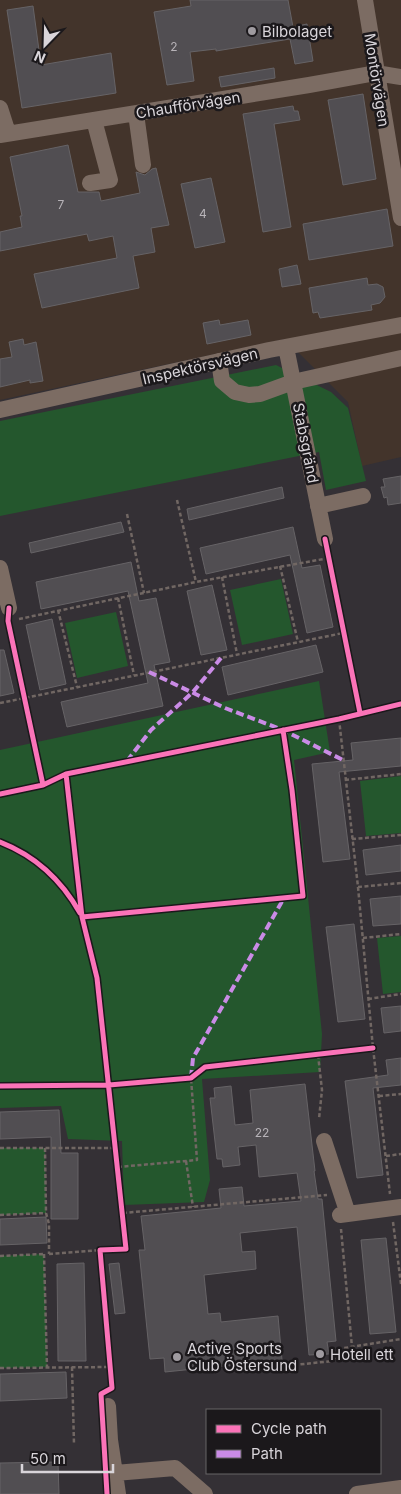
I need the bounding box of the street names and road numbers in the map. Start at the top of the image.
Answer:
street label: Montörvägen [360,32,394,128]
street label: Chaufförvägen [134,87,242,123]
street label: Inspektörsvägen [140,343,260,389]
street label: Stabsgränd [289,401,323,485]

